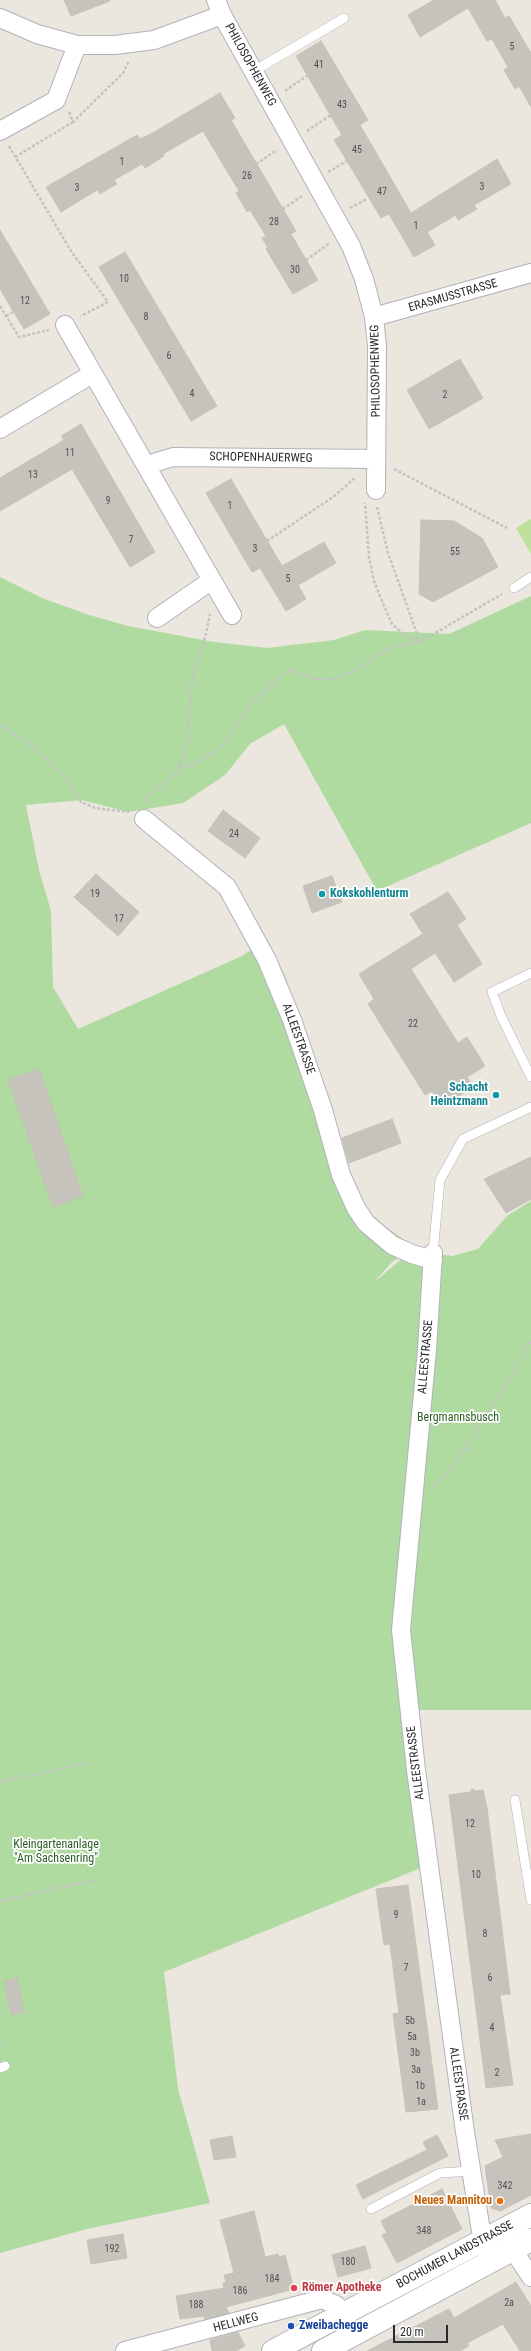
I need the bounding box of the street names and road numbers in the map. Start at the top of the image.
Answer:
street label: PHILOSOPHENWEG [221,21,279,109]
street label: ERASMUSSTRASSE [407,276,499,316]
street label: PHILOSOPHENWEG [368,325,384,417]
street label: SCHOPENHAUERWEG [209,450,313,466]
street label: ALLEESTRASSE [279,1002,317,1076]
street label: ALLEESTRASSE [416,1319,436,1395]
street label: ALLEESTRASSE [404,1725,428,1801]
street label: ALLEESTRASSE [446,2046,470,2122]
street label: BOCHUMER LANDSTRASSE [394,2218,516,2292]
street label: HELLWEG [212,2310,260,2336]

